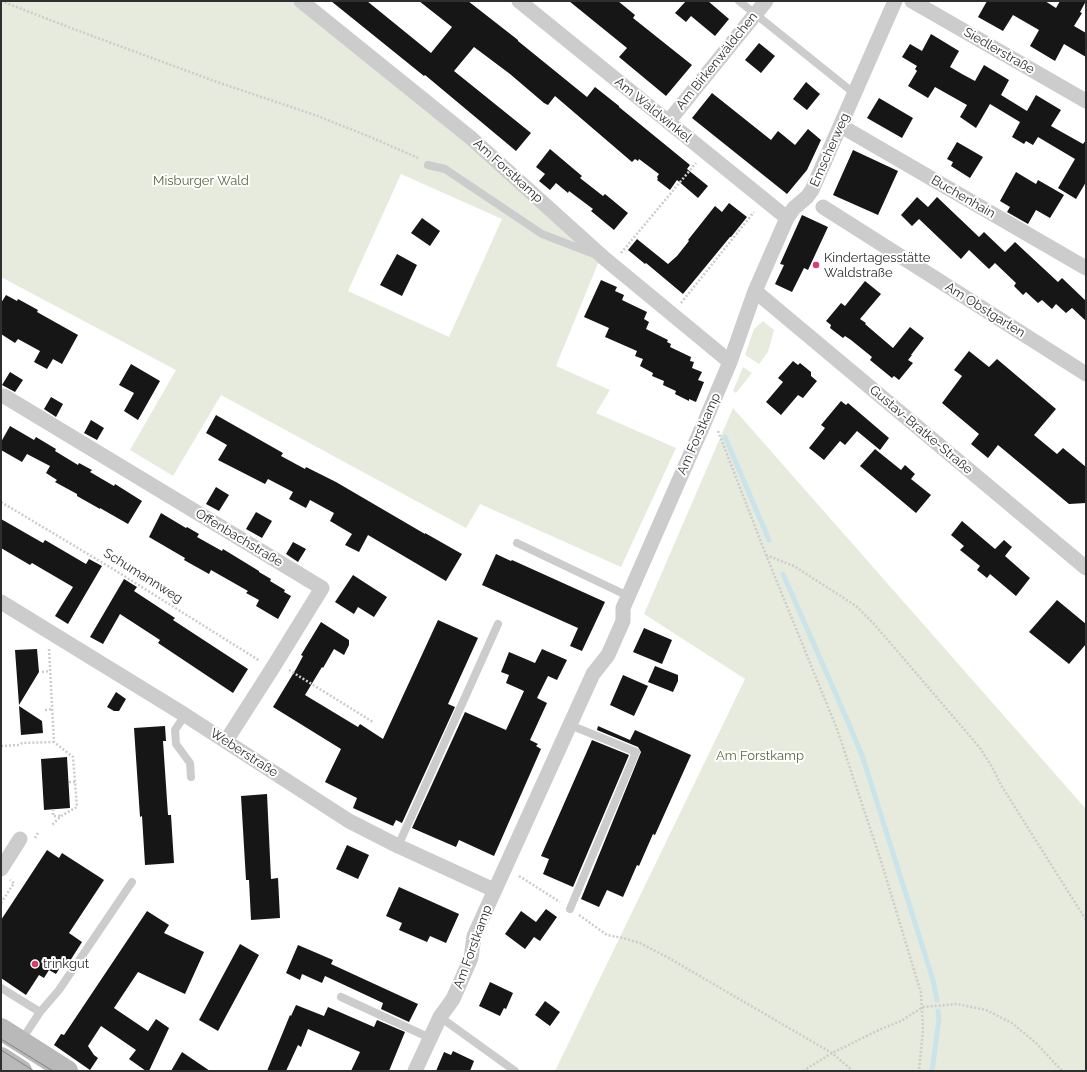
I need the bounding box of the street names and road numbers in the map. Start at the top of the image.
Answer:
street label: Am Birkenwäldchen [673,9,761,113]
street label: Siedlerstraße [961,24,1037,78]
street label: Am Waldwinkel [611,74,695,146]
street label: Emscherweg [807,111,853,189]
street label: Am Forstkamp [470,136,546,206]
street label: Buchenhain [928,172,998,222]
street label: Am Obstgarten [942,279,1028,341]
street label: Gustav-Bratke-Straße [866,382,976,478]
street label: Am Forstkamp [674,391,724,477]
street label: Offenbachstraße [192,506,286,570]
street label: Schumannweg [101,545,185,607]
street label: Weberstraße [207,725,281,781]
street label: Am Forstkamp [451,903,495,991]

